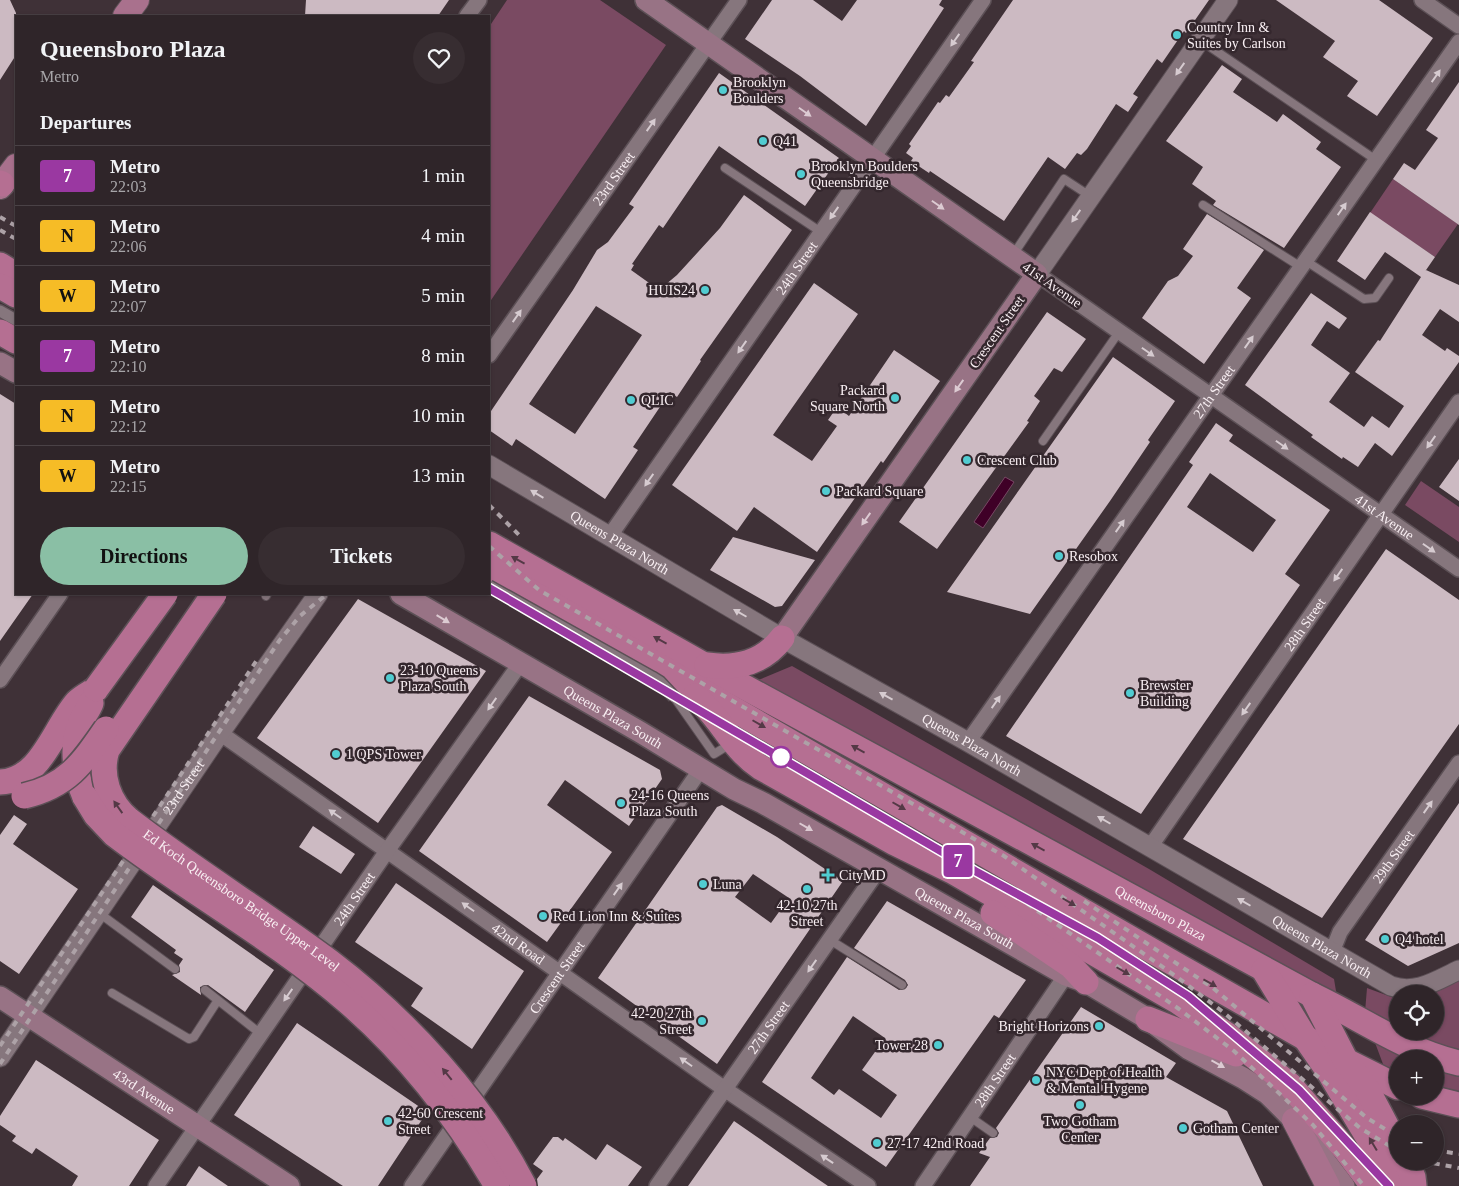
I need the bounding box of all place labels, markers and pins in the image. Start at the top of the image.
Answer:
place label: Country Inn & Suites by Carlson [1187,20,1286,51]
marker: Country Inn & Suites by Carlson [1171,29,1183,41]
place label: Brooklyn Boulders [733,75,786,106]
marker: Brooklyn Boulders [717,84,729,96]
place label: Q41 [773,134,797,149]
marker: Q41 [757,135,769,147]
place label: Brooklyn Boulders Queensbridge [811,159,918,190]
marker: Brooklyn Boulders Queensbridge [795,168,807,180]
place label: HUIS24 [648,283,695,298]
marker: HUIS24 [699,284,711,296]
place label: Packard Square North [810,383,885,414]
marker: Packard Square North [889,392,901,404]
place label: QLIC [641,393,674,408]
marker: QLIC [625,394,637,406]
place label: Crescent Club [977,453,1057,468]
marker: Crescent Club [961,454,973,466]
place label: Packard Square [836,484,923,499]
marker: Packard Square [820,485,832,497]
place label: Resobox [1069,549,1118,564]
marker: Resobox [1053,550,1065,562]
place label: 23-10 Queens Plaza South [400,663,478,694]
marker: 23-10 Queens Plaza South [384,672,396,684]
place label: Brewster Building [1140,678,1191,709]
marker: Brewster Building [1124,687,1136,699]
unlabelled marker [770,746,792,768]
place label: 1 QPS Tower [346,747,421,762]
marker: 1 QPS Tower [330,748,342,760]
place label: 24-16 Queens Plaza South [631,788,709,819]
marker: 24-16 Queens Plaza South [615,797,627,809]
marker: CityMD [821,868,835,882]
place label: CityMD [839,868,886,883]
place label: Luna [713,877,743,892]
marker: Luna [697,878,709,890]
marker: 42-10 27th Street [801,883,813,895]
place label: 42-10 27th Street [776,898,838,929]
place label: Red Lion Inn & Suites [553,909,680,924]
marker: Red Lion Inn & Suites [537,910,549,922]
place label: Q4 hotel [1395,932,1444,947]
marker: Q4 hotel [1379,933,1391,945]
place label: 42-20 27th Street [631,1006,692,1037]
marker: 42-20 27th Street [696,1015,708,1027]
place label: Bright Horizons [998,1019,1089,1034]
marker: Bright Horizons [1093,1020,1105,1032]
place label: Tower 28 [875,1038,928,1053]
marker: Tower 28 [932,1039,944,1051]
place label: NYC Dept of Health & Mental Hygene [1046,1065,1162,1096]
marker: NYC Dept of Health & Mental Hygene [1030,1074,1042,1086]
marker: Two Gotham Center [1074,1099,1086,1111]
place label: 42-60 Crescent Street [398,1106,483,1137]
place label: Two Gotham Center [1043,1114,1117,1145]
marker: 42-60 Crescent Street [382,1115,394,1127]
place label: Gotham Center [1193,1121,1279,1136]
marker: Gotham Center [1177,1122,1189,1134]
place label: 27-17 42nd Road [887,1136,984,1151]
marker: 27-17 42nd Road [871,1137,883,1149]

